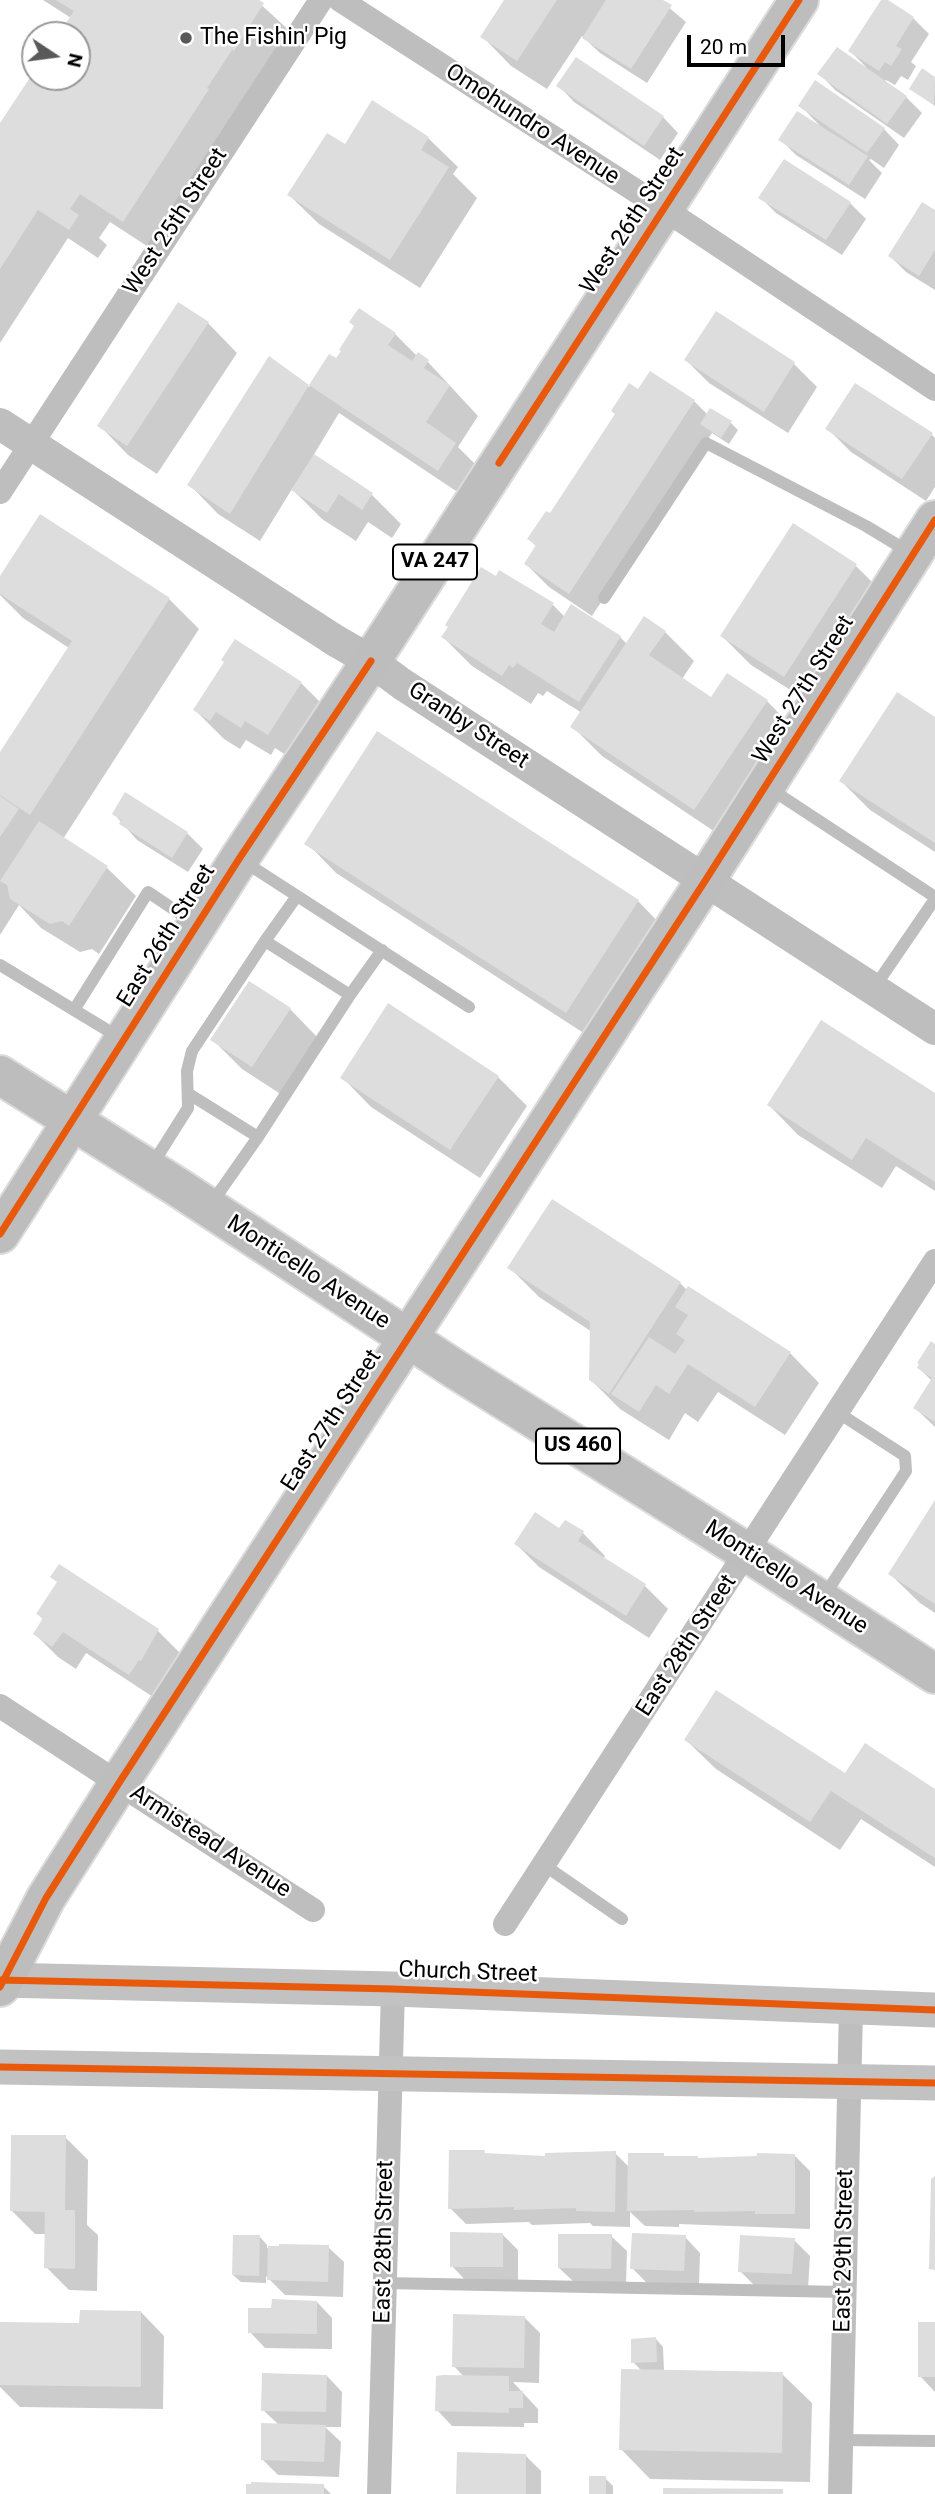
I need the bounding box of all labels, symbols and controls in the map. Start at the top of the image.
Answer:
north arrow [21,21,91,91]
scale bar [690,21,788,65]
place label: The Fishin' Pig [200,24,347,52]
marker: The Fishin' Pig [178,30,194,46]
text: 20 m [700,35,747,59]
text: N [62,51,88,70]
street label: Omohundro Avenue [440,58,624,192]
street label: West 26th Street [575,142,691,300]
street label: West 25th Street [118,143,234,301]
road number: VA 247 [393,544,477,580]
street label: West 27th Street [747,611,861,769]
street label: Granby Street [402,677,534,775]
street label: East 26th Street [112,860,222,1012]
street label: Monticello Avenue [221,1210,395,1336]
street label: East 27th Street [276,1345,388,1497]
road number: US 460 [536,1428,620,1464]
street label: Monticello Avenue [699,1515,873,1641]
street label: East 28th Street [631,1570,743,1722]
street label: Armistead Avenue [124,1780,296,1904]
street label: Church Street [398,1957,538,1989]
street label: East 28th Street [370,2160,400,2324]
street label: East 29th Street [830,2169,860,2333]

